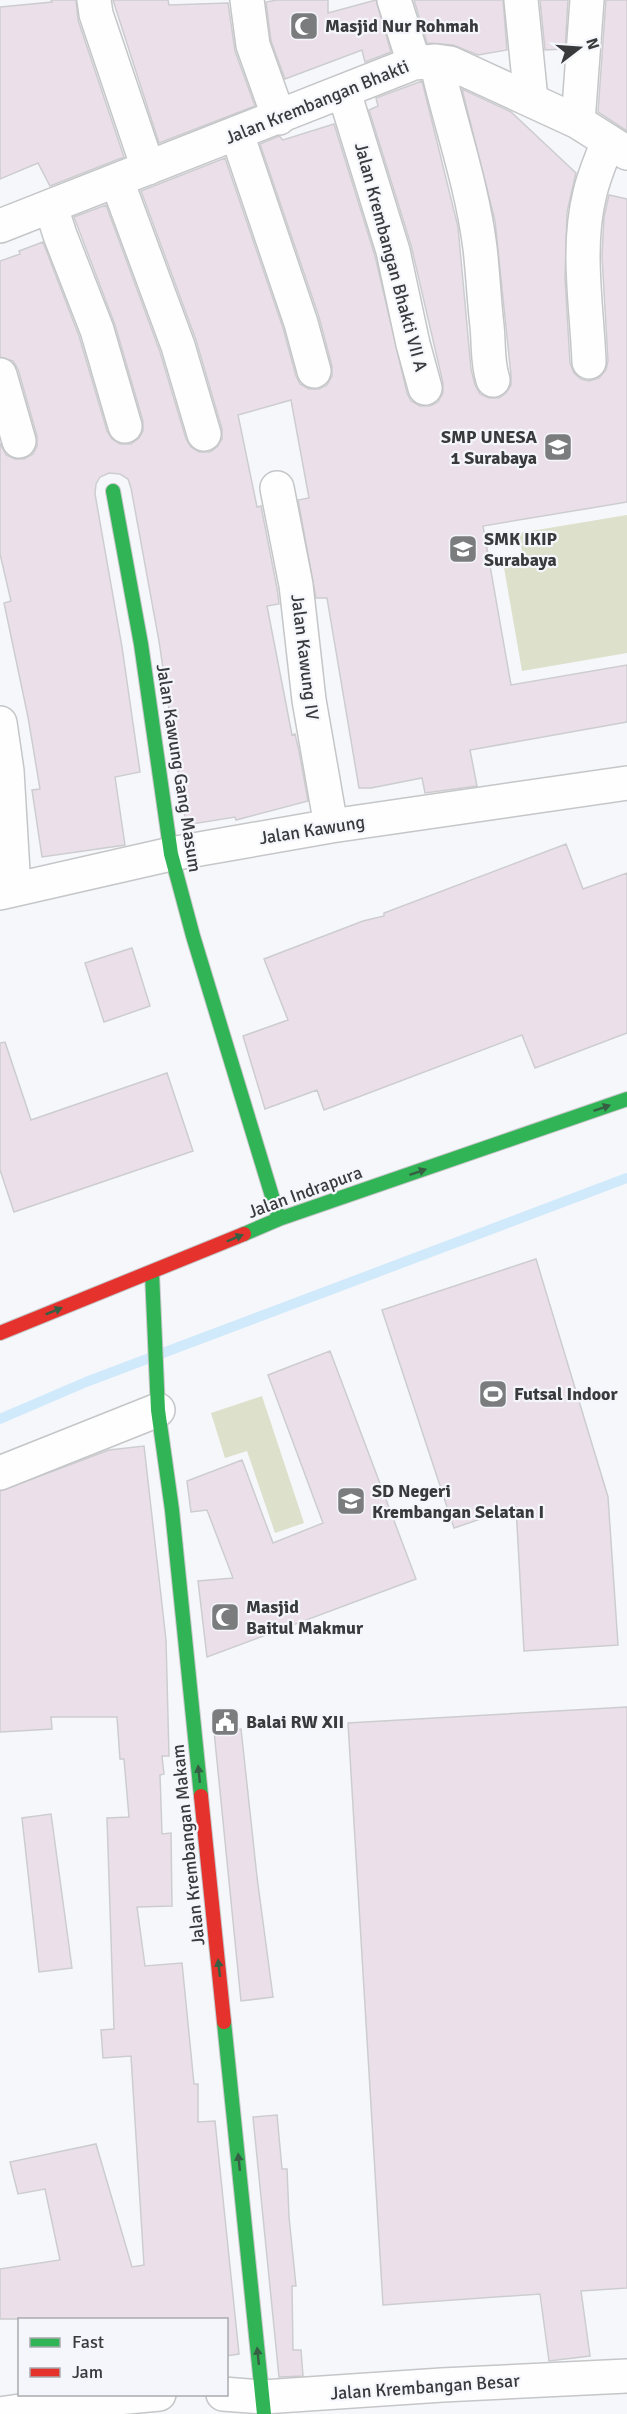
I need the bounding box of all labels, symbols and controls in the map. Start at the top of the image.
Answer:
mosque icon: Masjid Nur Rohmah [288,10,320,42]
place label: Masjid Nur Rohmah [325,15,479,37]
north arrow [549,18,609,78]
text: N [581,36,604,52]
street label: Jalan Krembangan Bhakti [222,55,412,149]
street label: Jalan Krembangan Bhakti VII A [350,140,432,374]
place label: SMP UNESA 1 Surabaya [441,426,538,469]
school or university icon: SMP UNESA 1 Surabaya [542,431,574,463]
place label: SMK IKIP Surabaya [484,528,558,571]
school or university icon: SMK IKIP Surabaya [447,533,479,565]
street label: Jalan Kawung IV [286,593,324,722]
street label: Jalan Kawung Gang Masum [152,662,206,874]
street label: Jalan Kawung [258,811,366,849]
one-way arrow [594,1102,612,1112]
street label: Jalan Indrapura [245,1161,365,1223]
one-way arrow [409,1166,427,1176]
one-way arrow [226,1232,244,1242]
one-way arrow [46,1306,64,1316]
sports icon: Futsal Indoor [477,1378,509,1410]
place label: Futsal Indoor [514,1383,618,1405]
place label: SD Negeri Krembangan Selatan I [372,1480,544,1523]
school or university icon: SD Negeri Krembangan Selatan I [335,1485,367,1517]
place label: Masjid Baitul Makmur [246,1596,364,1639]
mosque icon: Masjid Baitul Makmur [209,1601,241,1633]
public building icon: Balai RW XII [209,1706,241,1738]
place label: Balai RW XII [246,1711,344,1733]
street label: Jalan Krembangan Makam [166,1743,210,1947]
one-way arrow [194,1764,204,1783]
one-way arrow [214,1958,224,1977]
one-way arrow [234,2152,244,2171]
legend [18,2318,228,2396]
text: Fast [72,2331,104,2353]
one-way arrow [254,2346,263,2365]
text: Jam [72,2361,103,2383]
street label: Jalan Krembangan Besar [330,2369,521,2405]

